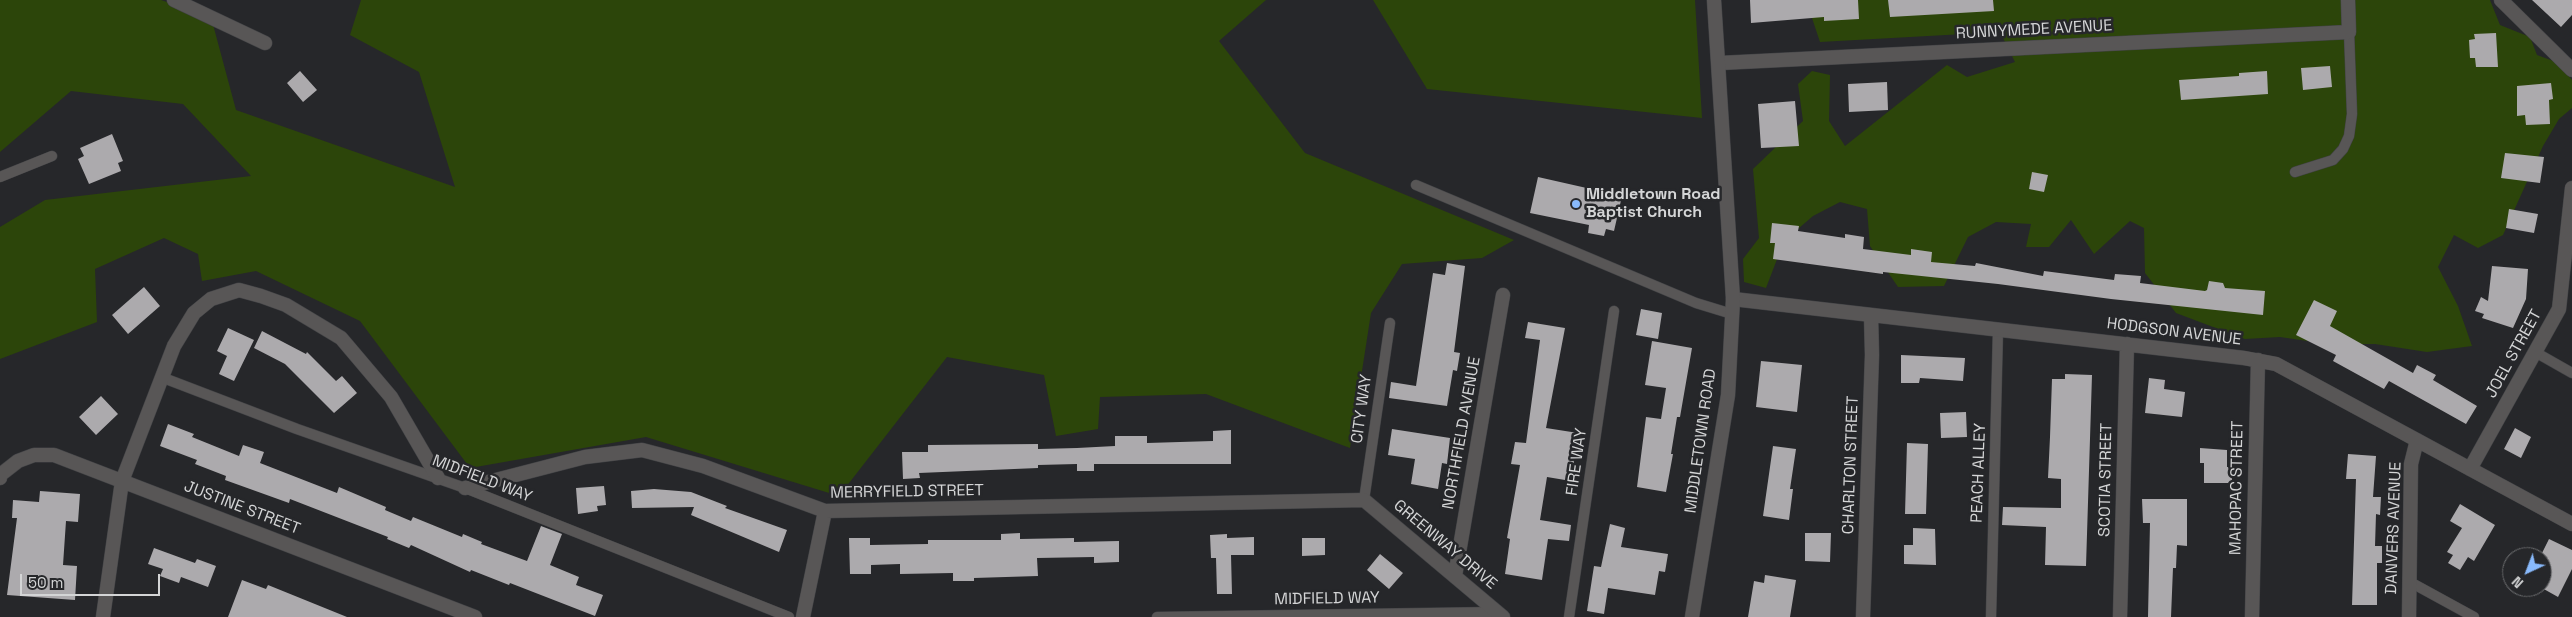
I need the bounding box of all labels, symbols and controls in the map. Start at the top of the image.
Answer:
street label: RUNNYMEDE AVENUE [1955,16,2113,44]
place label: Middletown Road Baptist Church [1586,185,1720,223]
marker: Middletown Road Baptist Church [1570,198,1582,210]
street label: JOEL STREET [2482,306,2546,402]
street label: HODGSON AVENUE [2106,314,2242,350]
street label: NORTHFIELD AVENUE [1439,355,1485,511]
street label: MIDDLETOWN ROAD [1681,367,1721,515]
street label: CITY WAY [1348,373,1376,445]
street label: CHARLTON STREET [1839,395,1863,535]
street label: MAHOPAC STREET [2226,421,2248,555]
street label: PEACH ALLEY [1968,423,1990,523]
street label: SCOTIA STREET [2095,423,2117,537]
street label: FIRE WAY [1563,427,1591,497]
street label: MIDFIELD WAY [429,451,535,507]
street label: DANVERS AVENUE [2382,461,2406,595]
street label: JUSTINE STREET [181,477,303,539]
street label: MERRYFIELD STREET [830,481,984,503]
street label: GREENWAY DRIVE [1389,496,1501,594]
north arrow [2502,547,2552,597]
scale bar [22,564,162,596]
text: N [2508,572,2527,592]
text: 50 m [28,573,63,592]
street label: MIDFIELD WAY [1274,588,1380,610]

